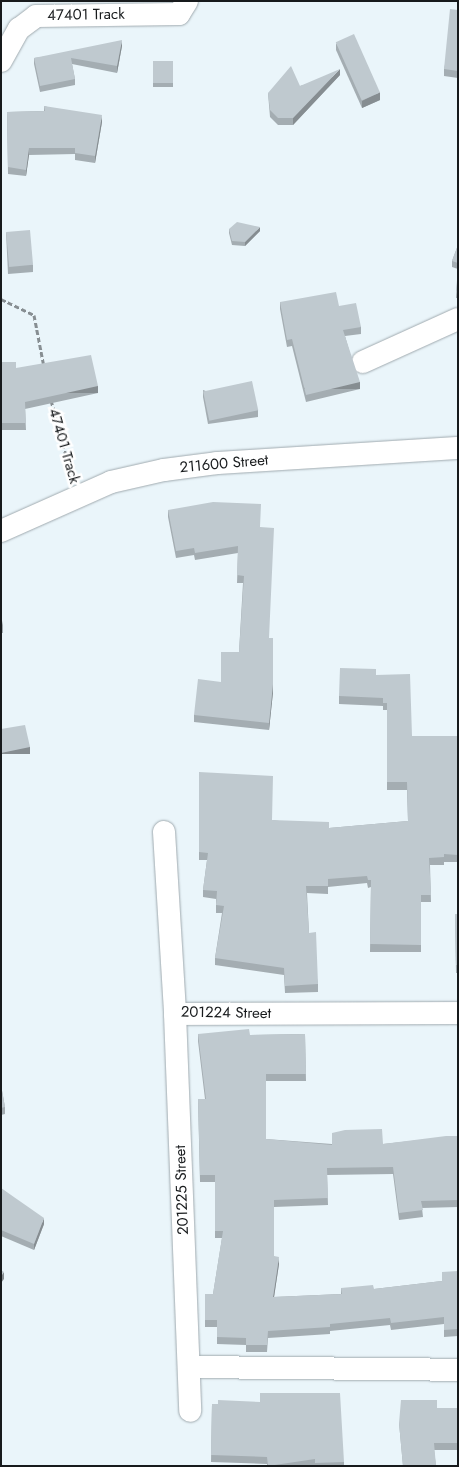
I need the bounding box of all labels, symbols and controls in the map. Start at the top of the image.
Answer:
street label: 47401 Track [47,5,125,25]
street label: 47401 Track [45,406,83,486]
street label: 211600 Street [179,451,269,477]
street label: 201224 Street [181,1003,271,1023]
street label: 201225 Street [171,1145,193,1235]

